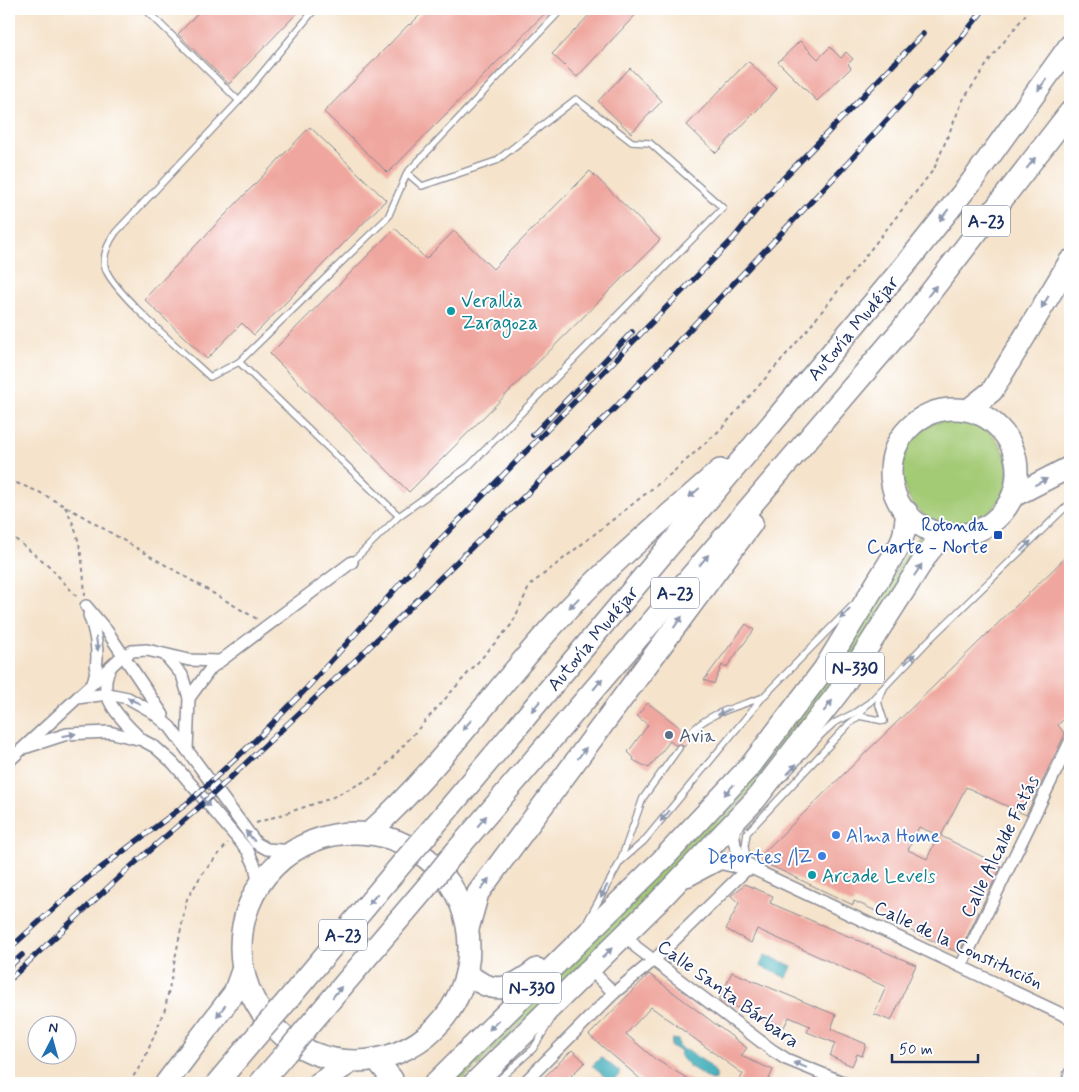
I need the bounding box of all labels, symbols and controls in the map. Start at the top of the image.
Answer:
one-way arrow [1036,78,1047,91]
one-way arrow [1026,156,1037,169]
road number: A-23 [962,206,1010,237]
one-way arrow [939,208,950,221]
street label: Autovía Mudéjar [802,271,905,386]
one-way arrow [926,285,937,298]
place label: Verallia Zaragoza [461,289,538,338]
one-way arrow [1041,296,1050,309]
marker: Verallia Zaragoza [445,305,457,317]
one-way arrow [1034,478,1048,486]
one-way arrow [687,488,700,499]
place label: Rotonda Cuarte - Norte [867,513,989,560]
marker: Rotonda Cuarte - Norte [992,529,1004,541]
one-way arrow [1020,540,1032,552]
one-way arrow [698,553,709,566]
one-way arrow [913,564,922,577]
road number: A-23 [651,578,699,608]
street label: Autovía Mudéjar [542,581,645,697]
one-way arrow [568,597,580,609]
one-way arrow [839,607,851,619]
one-way arrow [673,615,683,629]
one-way arrow [93,636,101,652]
road number: N-330 [826,652,884,684]
one-way arrow [903,653,915,665]
one-way arrow [593,677,604,690]
one-way arrow [126,697,141,705]
one-way arrow [530,699,542,711]
one-way arrow [823,699,833,713]
one-way arrow [717,708,731,716]
one-way arrow [461,719,473,731]
place label: Avia [679,724,716,749]
marker: Avia [663,729,675,741]
one-way arrow [62,730,78,738]
one-way arrow [576,747,587,760]
one-way arrow [787,762,798,775]
street label: Calle Alcalde Fatás [955,771,1046,922]
one-way arrow [723,783,734,796]
one-way arrow [199,795,210,807]
one-way arrow [660,809,671,822]
one-way arrow [476,814,487,827]
place label: Alma Home [846,824,940,849]
marker: Alma Home [830,829,842,841]
one-way arrow [244,830,256,842]
place label: Deportes /|Z [707,845,812,870]
marker: Deportes /|Z [816,850,828,862]
place label: Arcade Levels [822,864,936,889]
marker: Arcade Levels [806,869,818,881]
one-way arrow [480,877,490,891]
one-way arrow [600,884,609,897]
one-way arrow [367,892,379,904]
street label: Calle de la Constitución [870,895,1047,995]
road number: A-23 [319,920,367,950]
street label: Calle Santa Bárbara [652,934,804,1054]
one-way arrow [600,947,612,959]
road number: N-330 [503,972,561,1004]
one-way arrow [332,985,343,998]
one-way arrow [215,1004,226,1017]
north arrow [28,1014,78,1064]
text: N [48,1019,59,1038]
one-way arrow [488,1019,500,1031]
scale bar [892,1032,978,1064]
text: 50 m [899,1040,933,1060]
one-way arrow [793,1060,807,1068]

